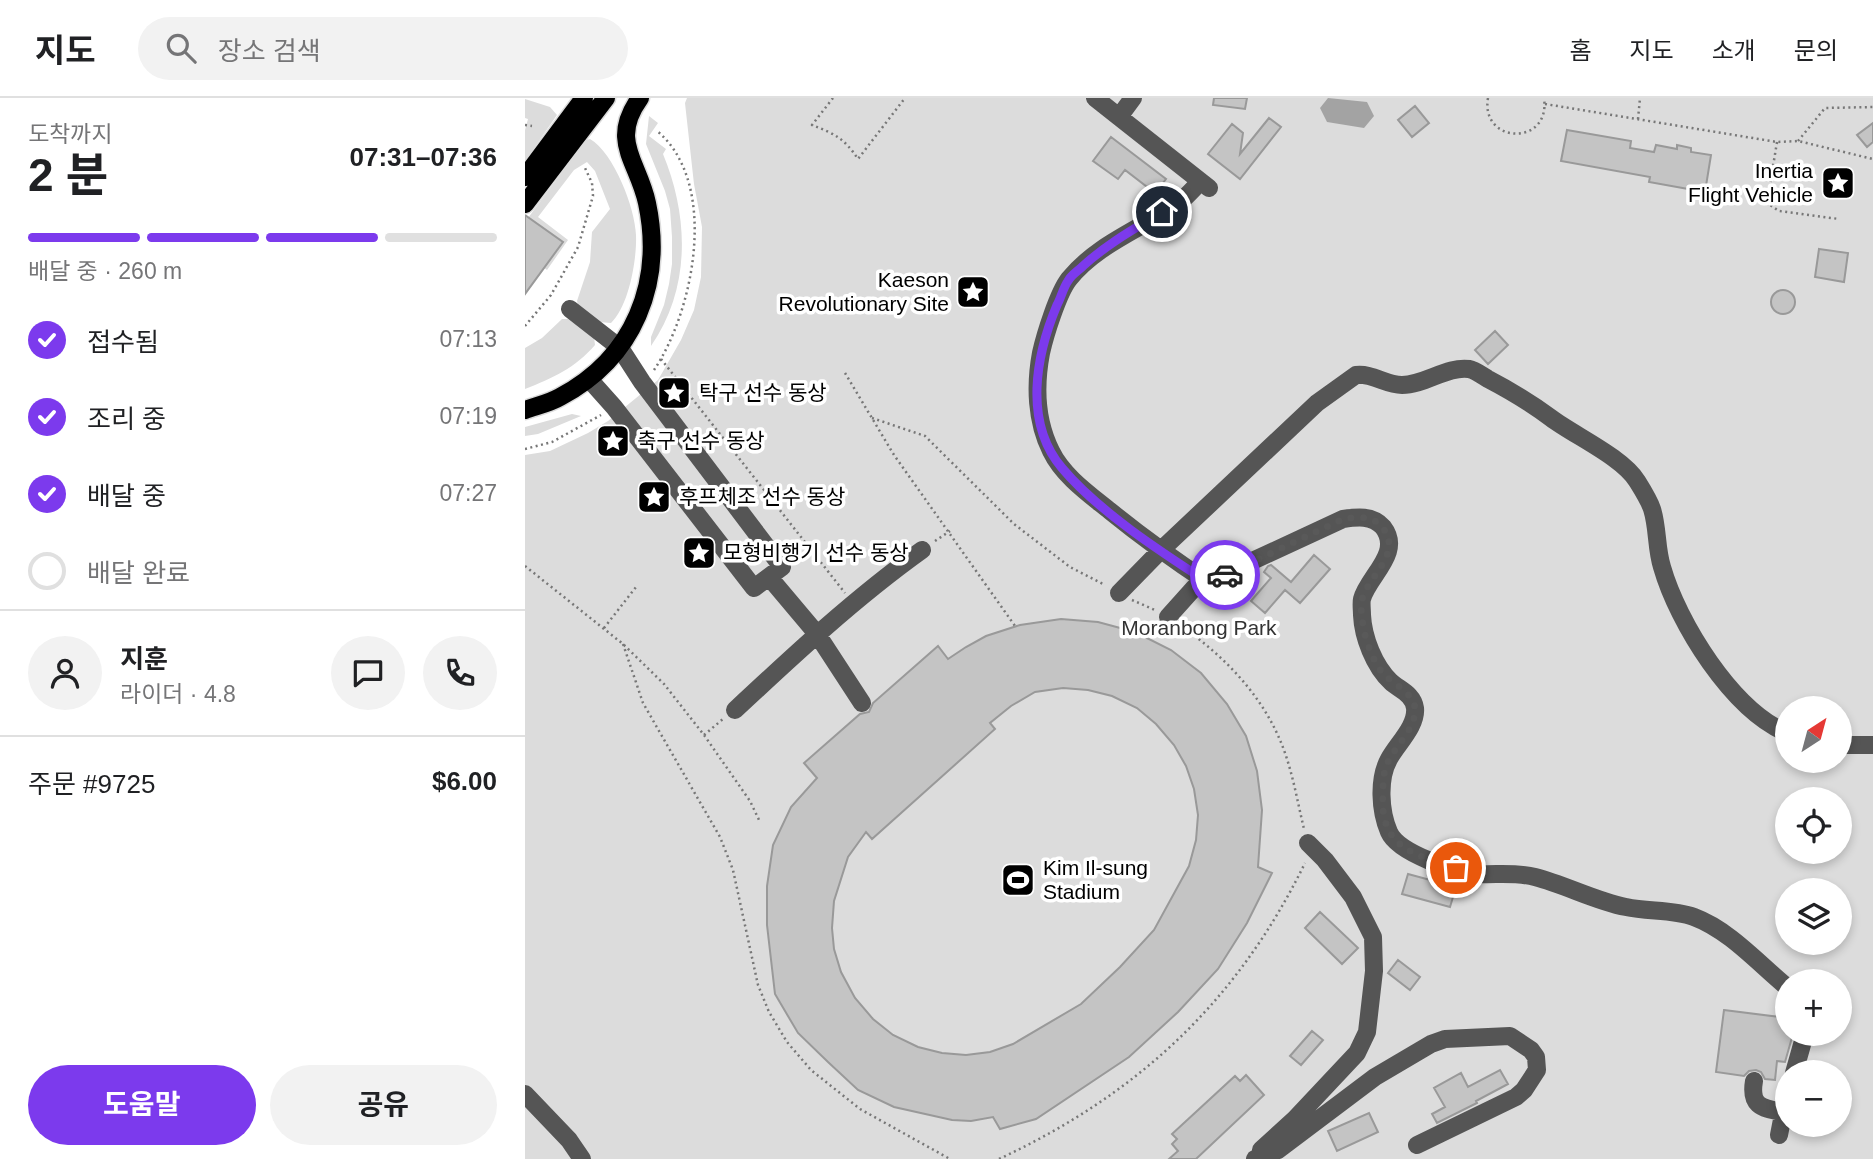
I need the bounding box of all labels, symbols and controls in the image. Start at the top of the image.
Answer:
search box [138,17,628,80]
icon: search [162,29,200,67]
text: 지도 [35,32,96,69]
text: 장소 검색 [218,36,321,66]
text: 홈 [1569,37,1591,64]
text: 지도 [1629,37,1674,64]
text: 소개 [1712,37,1756,64]
text: 문의 [1794,37,1838,64]
text: 도착까지 [28,121,113,147]
text: 07:31–07:36 [350,142,497,172]
text: 2 분 [28,149,109,201]
place label: Inertia Flight Vehicle [1688,159,1813,206]
place icon: Inertia Flight Vehicle [1819,164,1857,202]
pin [1132,182,1192,242]
icon: home [1143,193,1181,231]
text: 배달 중 · 260 m [28,258,182,284]
place label: Kaeson Revolutionary Site [779,268,949,315]
place icon: Kaeson Revolutionary Site [954,273,992,311]
icon: check [28,321,66,359]
text: 07:13 [439,326,497,352]
text: 접수됨 [87,327,159,357]
place icon: 탁구 선수 동상 [655,374,693,412]
place label: 탁구 선수 동상 [699,381,827,404]
icon: check [28,398,66,436]
text: 07:19 [439,403,497,429]
text: 조리 중 [87,404,166,434]
place icon: 축구 선수 동상 [594,422,632,460]
place label: 축구 선수 동상 [637,429,765,452]
icon: check [28,475,66,513]
place icon: 후프체조 선수 동상 [635,478,673,516]
text: 07:27 [439,480,497,506]
text: 배달 중 [87,481,166,511]
place label: 후프체조 선수 동상 [679,485,845,508]
place icon: 모형비행기 선수 동상 [680,534,718,572]
courier [1190,540,1260,610]
place label: 모형비행기 선수 동상 [723,541,909,564]
icon: car [1206,556,1244,594]
text: 배달 완료 [87,558,190,588]
park label: Moranbong Park [1121,616,1277,639]
button: person [28,636,102,710]
button: chat [331,636,405,710]
button: phone [423,636,497,710]
text: 지훈 [120,644,168,674]
text: 라이더 · 4.8 [120,681,236,707]
north arrow [1775,696,1851,774]
map controls [1775,696,1852,1137]
text: $6.00 [432,766,497,796]
text: 주문 #9725 [28,769,155,799]
button: locate [1775,787,1852,864]
pin [1426,838,1486,898]
icon: bag [1437,849,1475,887]
place label: Kim Il-sung Stadium [1043,856,1148,903]
sports icon: Kim Il-sung Stadium [999,861,1037,899]
button: layers [1775,878,1852,955]
button: + [1775,969,1852,1046]
button: − [1775,1060,1852,1137]
button: 도움말 [28,1065,256,1145]
button: 공유 [270,1065,497,1145]

